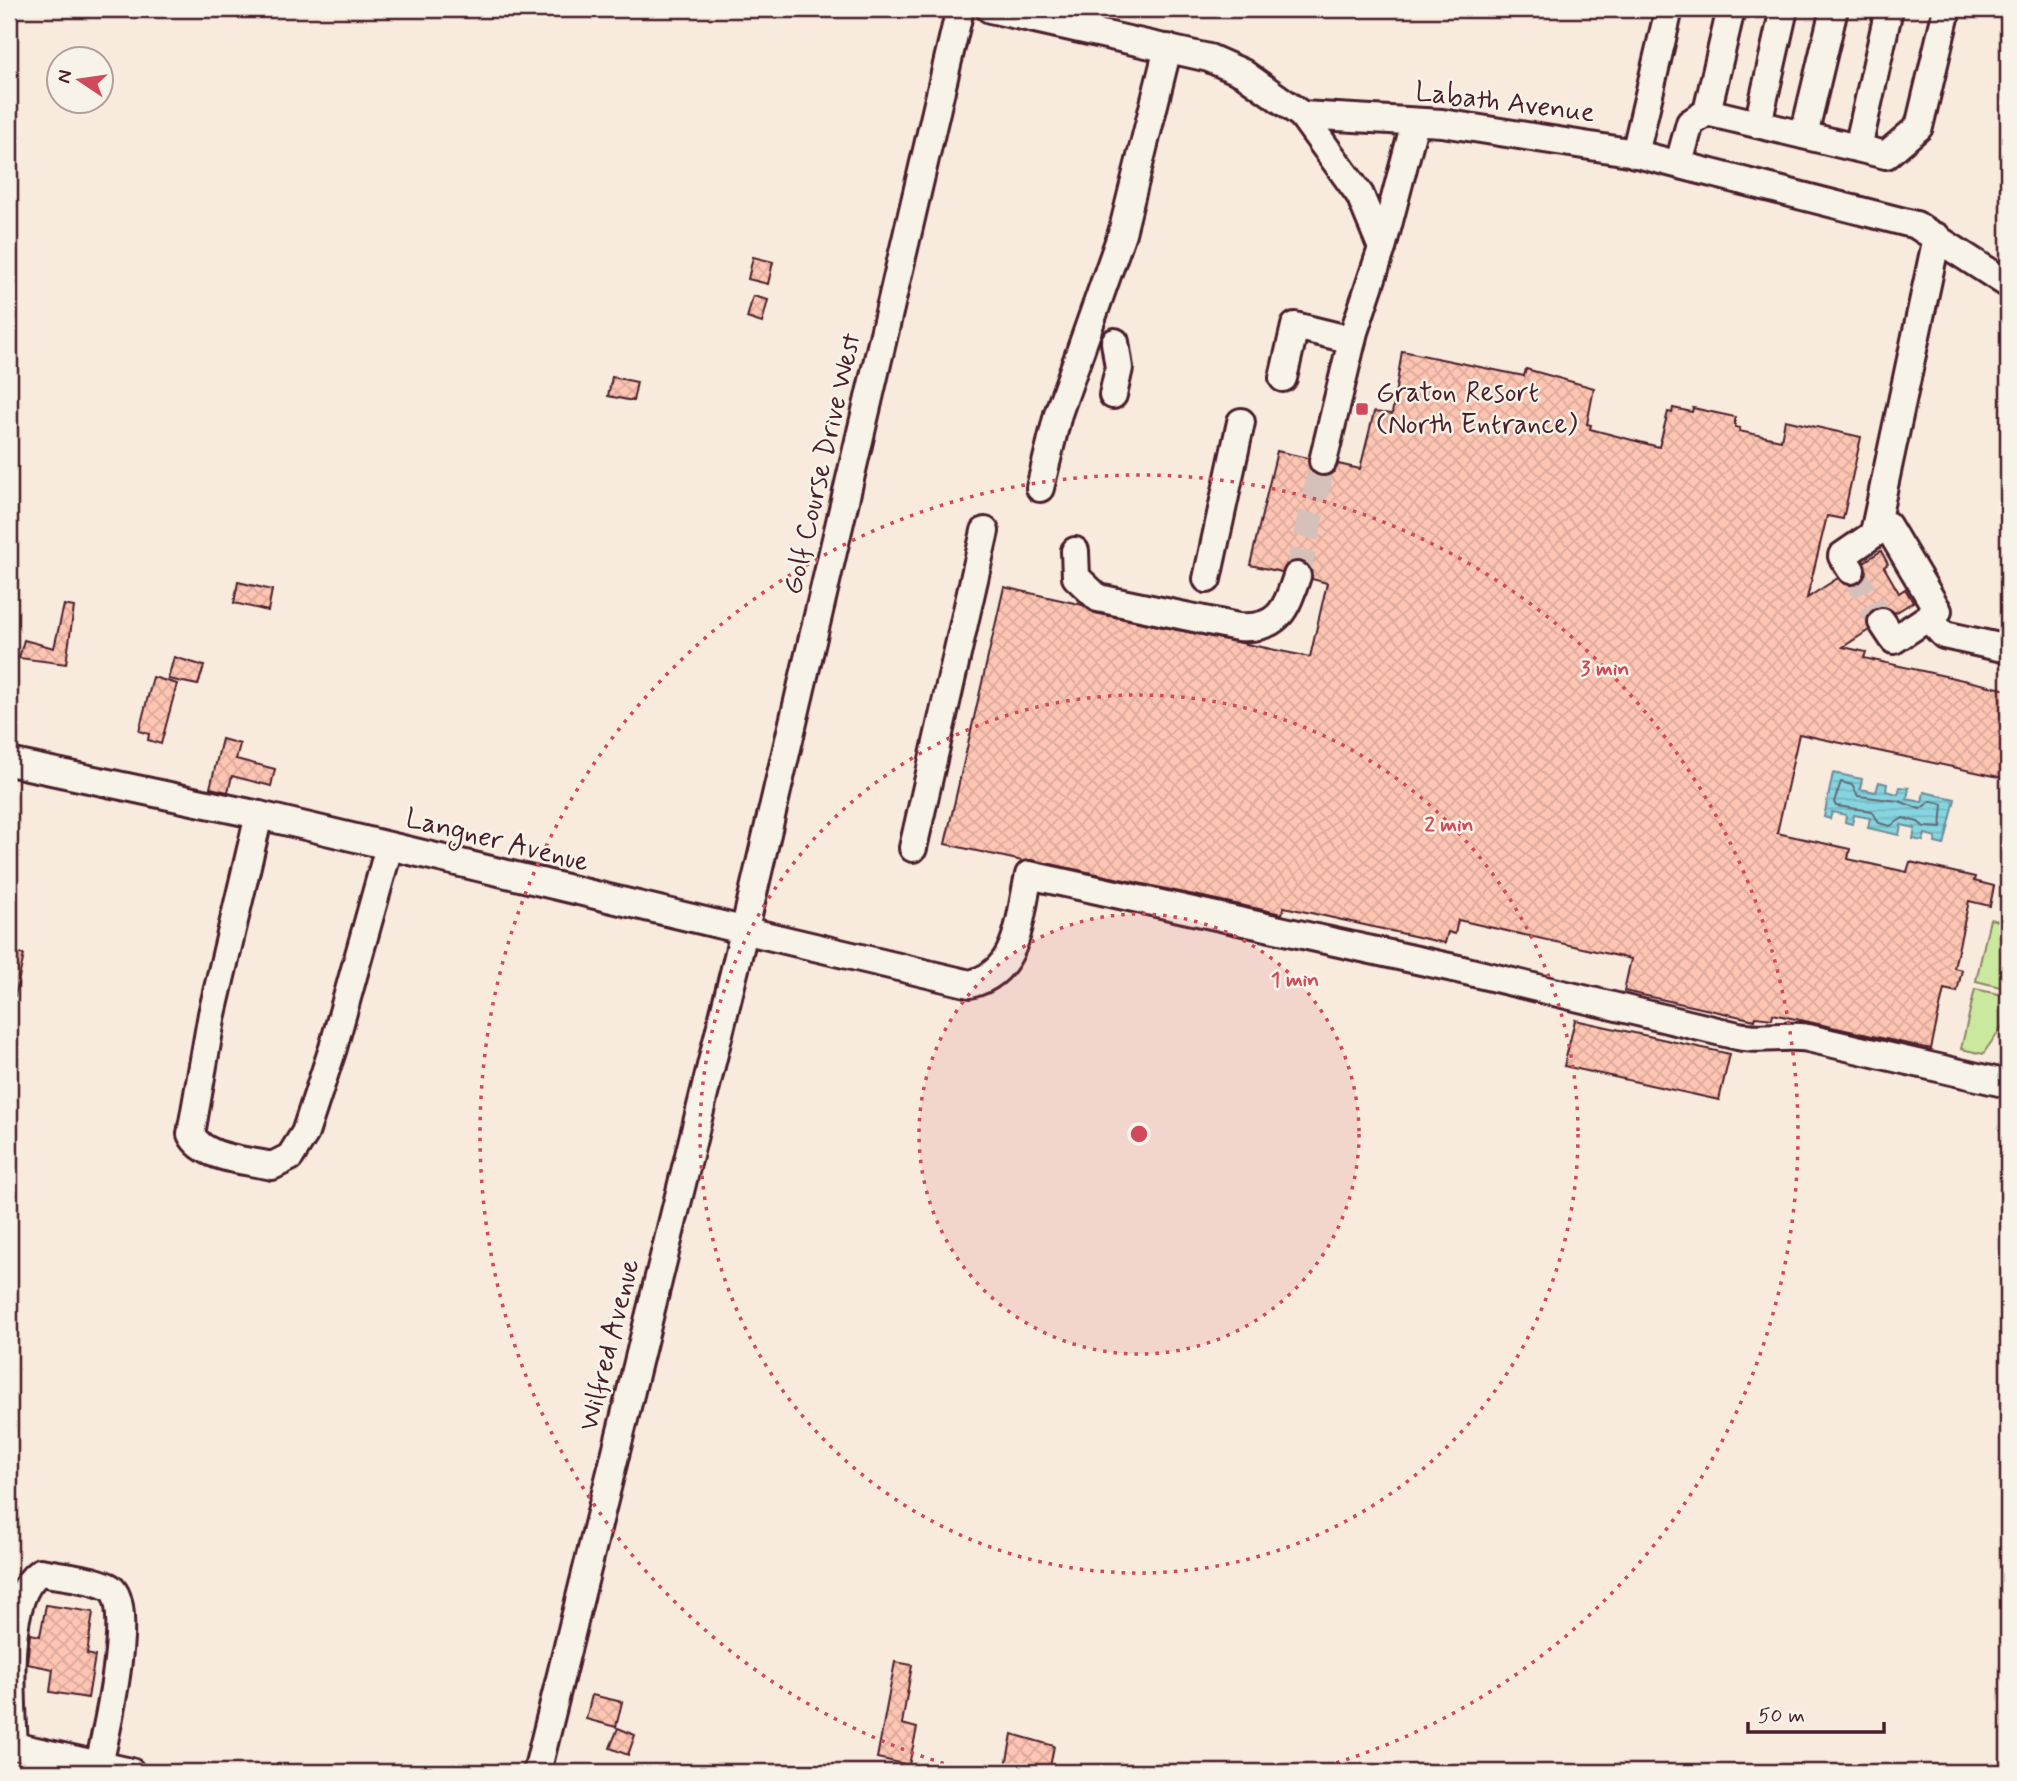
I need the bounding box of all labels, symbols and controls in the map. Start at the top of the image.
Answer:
north arrow [46,46,116,116]
text: N [51,68,79,85]
street label: Labath Avenue [1413,74,1597,132]
street label: Golf Course Drive West [775,329,871,598]
place label: Graton Resort (North Entrance) [1376,375,1577,444]
marker: Graton Resort (North Entrance) [1354,401,1370,417]
text: 3 min [1581,655,1629,683]
street label: Langner Avenue [401,800,593,884]
text: 2 min [1424,811,1474,839]
text: 1 min [1271,966,1319,994]
centre of rings [1127,1122,1151,1146]
street label: Wilfred Avenue [571,1255,649,1435]
scale bar [1748,1690,1884,1734]
text: 50 m [1758,1702,1805,1730]

